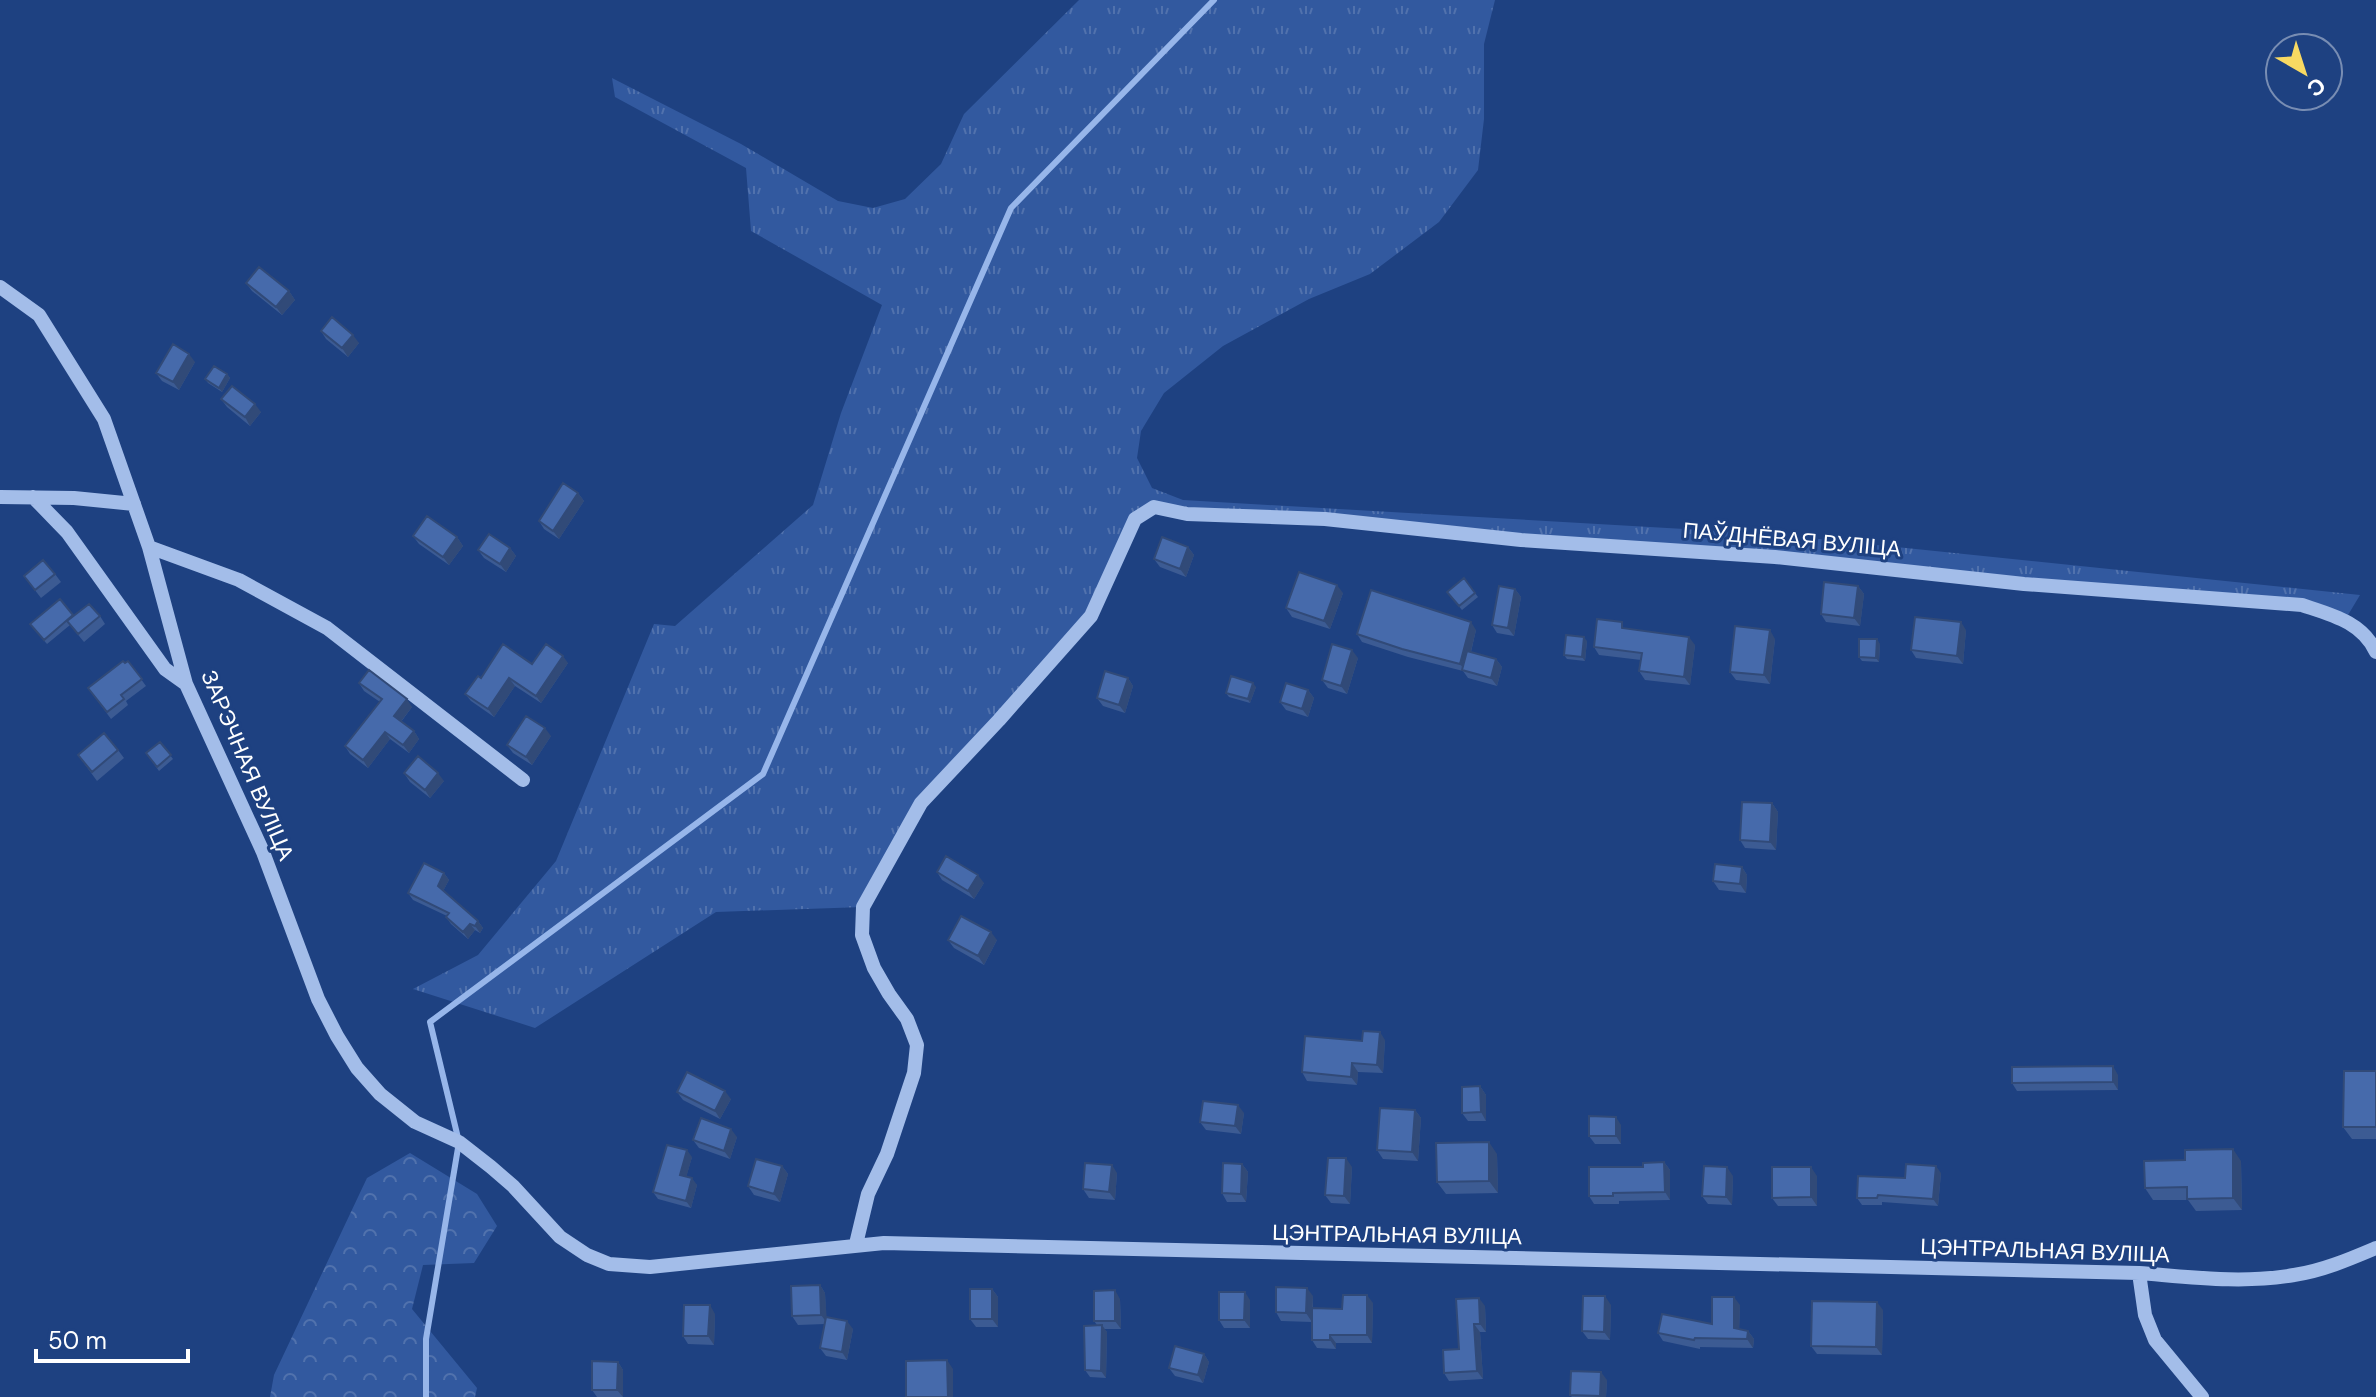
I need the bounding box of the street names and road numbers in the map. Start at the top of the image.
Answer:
street label: ПАЎДНЁВАЯ ВУЛІЦА [1682,516,1903,564]
street label: ЗАРЭЧНАЯ ВУЛІЦА [194,666,301,865]
street label: ЦЭНТРАЛЬНАЯ ВУЛІЦА [1272,1218,1522,1251]
street label: ЦЭНТРАЛЬНАЯ ВУЛІЦА [1920,1232,2171,1269]

